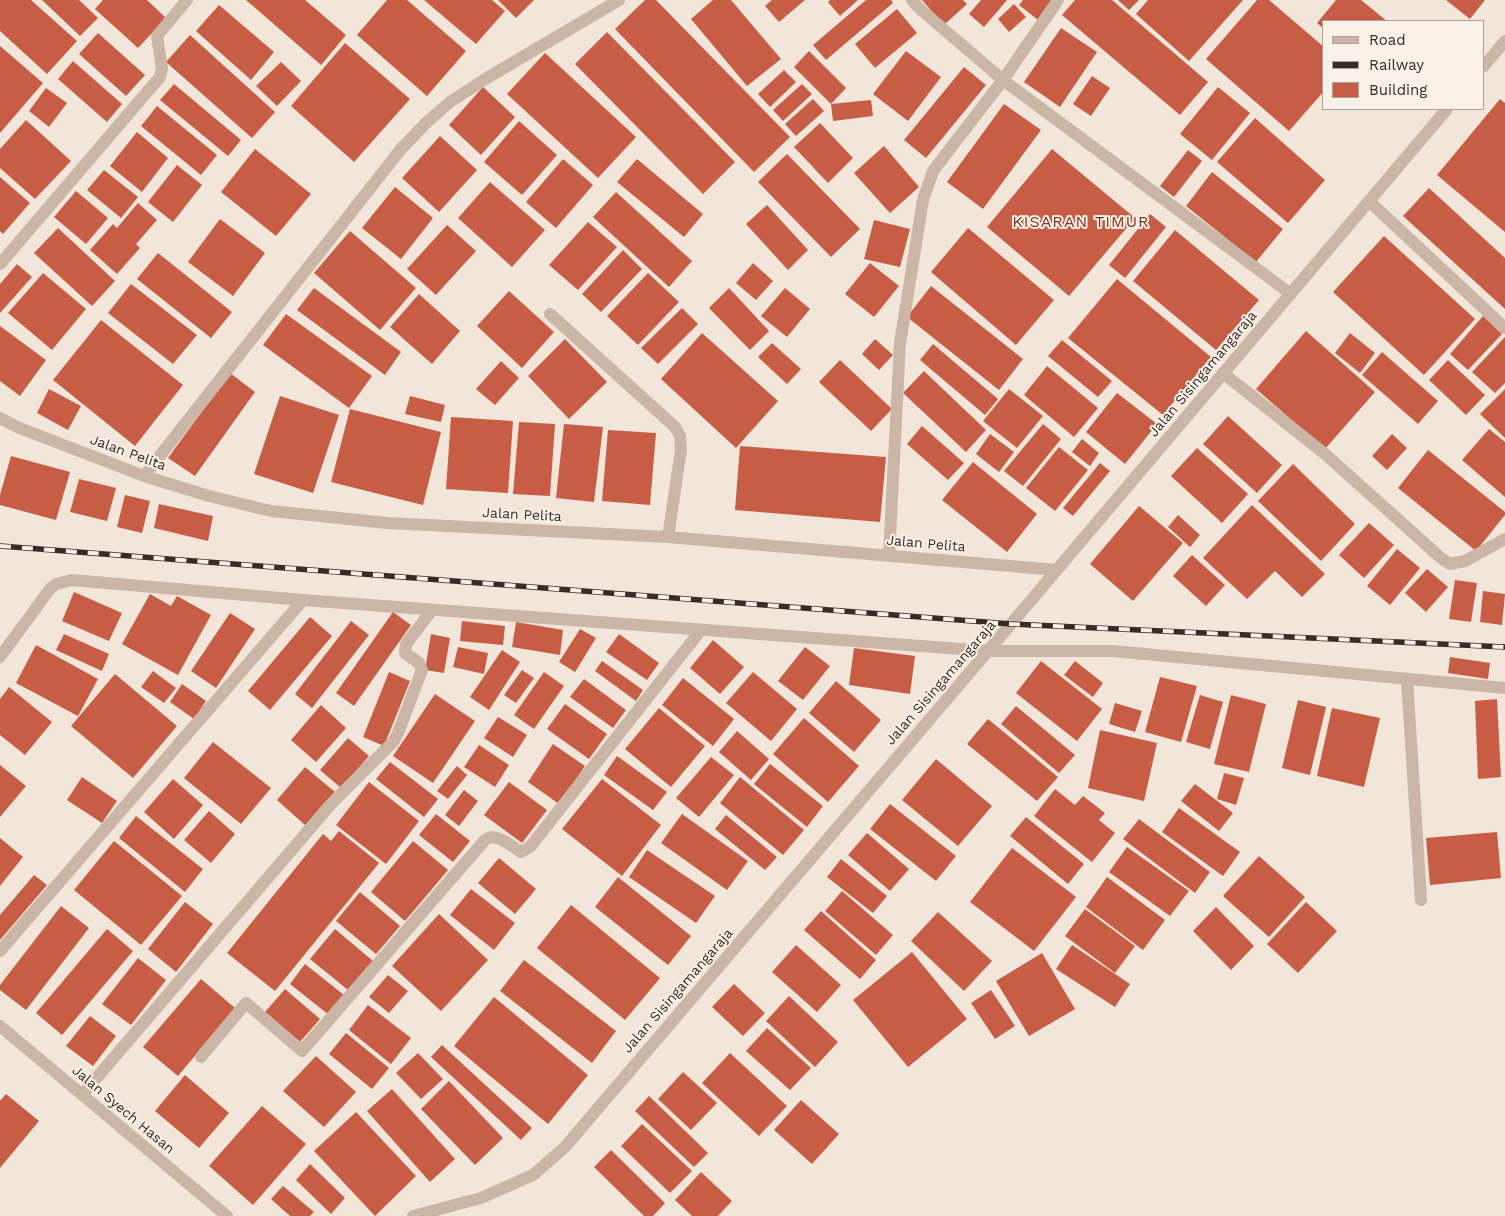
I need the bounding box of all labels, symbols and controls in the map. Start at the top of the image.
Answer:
legend [1322,20,1485,110]
text: Road [1369,31,1406,49]
text: Railway [1369,56,1424,74]
text: Building [1369,81,1427,99]
district label: KISARAN TIMUR [1011,212,1151,232]
street label: Jalan Sisingamangaraja [1145,308,1261,440]
street label: Jalan Pelita [88,432,168,474]
street label: Jalan Pelita [482,505,562,525]
street label: Jalan Pelita [886,532,966,556]
street label: Jalan Sisingamangaraja [882,617,1000,749]
street label: Jalan Sisingamangaraja [619,925,737,1057]
street label: Jalan Syech Hasan [68,1062,178,1158]

